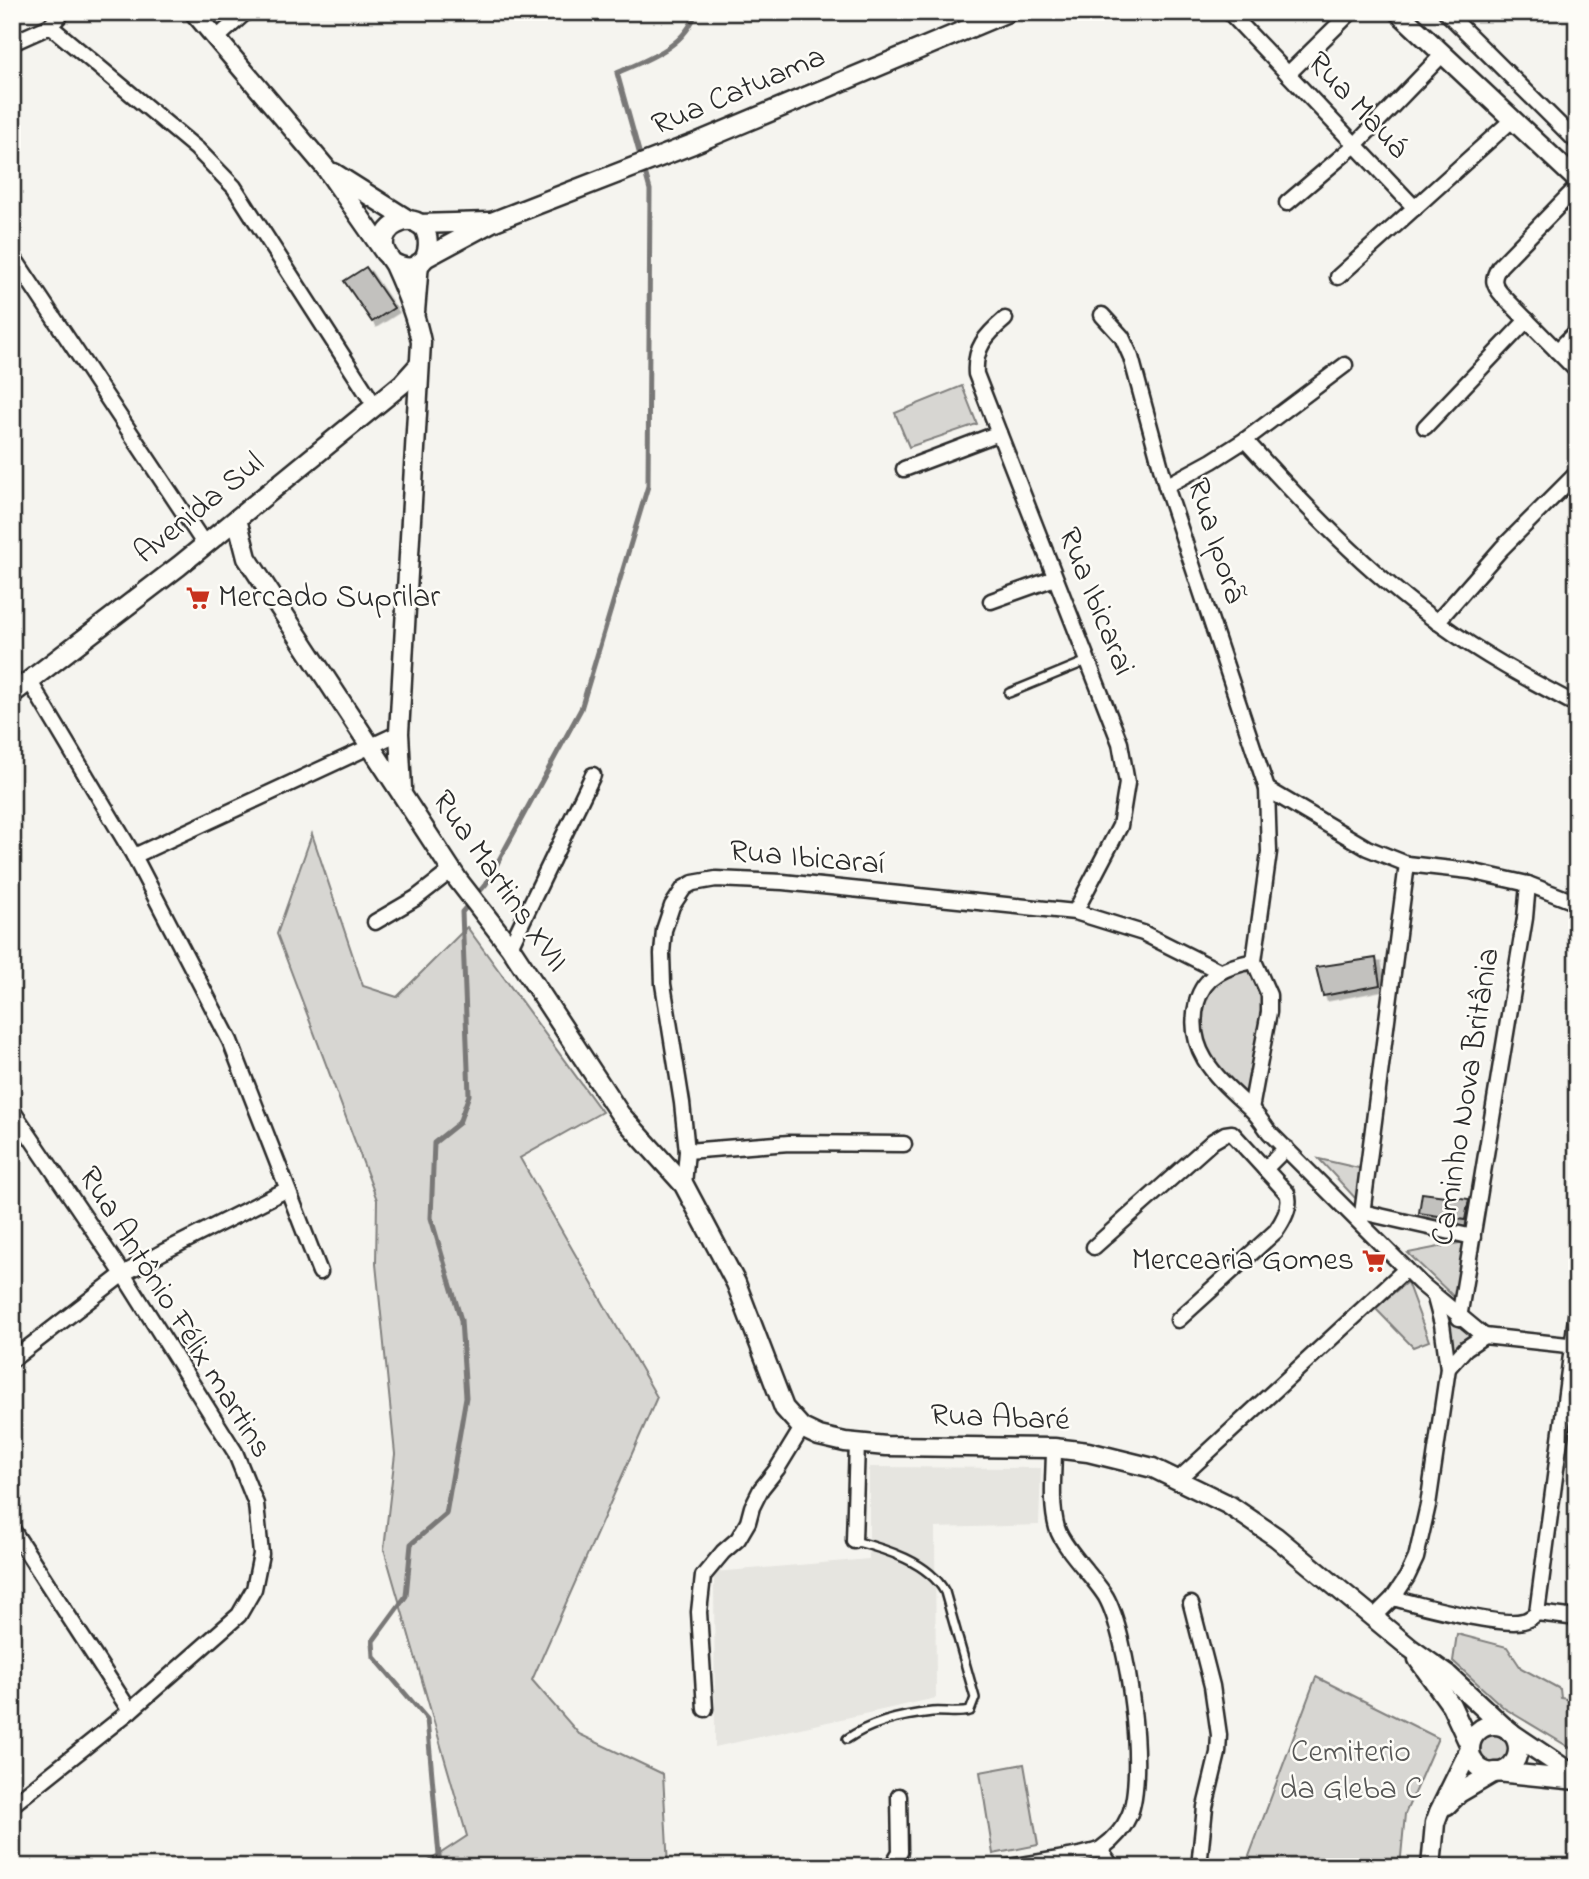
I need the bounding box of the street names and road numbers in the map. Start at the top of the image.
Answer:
street label: Rua Catuama [645,34,833,150]
street label: Rua Mauá [1295,42,1419,170]
street label: Avenida Sul [124,442,276,576]
street label: Rua Iporã [1173,472,1257,610]
street label: Rua Ibicarai [1044,521,1146,683]
street label: Rua Martins XVII [419,781,579,983]
street label: Rua Ibicaraí [727,829,887,889]
street label: Caminho Nova Britânia [1420,945,1514,1249]
street label: Rua Antônio Félix martins [65,1158,283,1468]
street label: Rua Abaré [930,1393,1071,1445]

